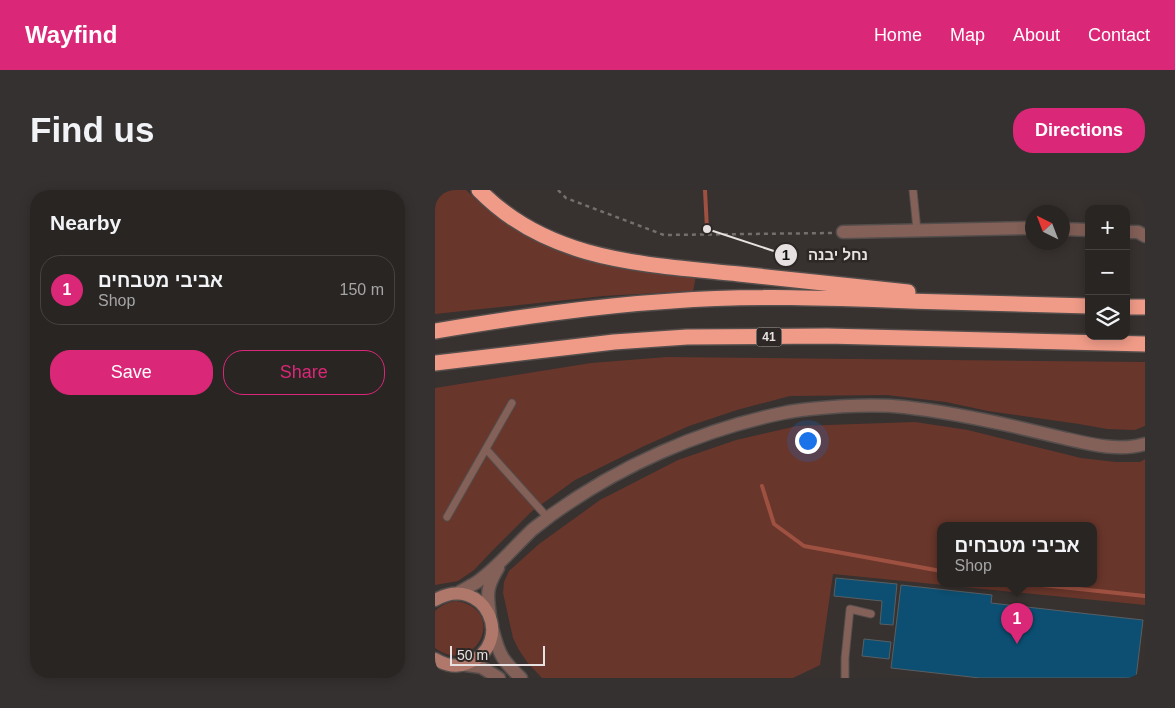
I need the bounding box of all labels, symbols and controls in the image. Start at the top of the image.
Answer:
text: Wayfind [25,21,117,48]
text: Home [874,25,922,45]
text: Map [950,25,985,45]
text: About [1013,25,1060,45]
text: Contact [1088,25,1150,45]
button: Directions [1013,108,1145,153]
text: Find us [30,110,154,149]
north arrow [1025,205,1070,250]
map controls [1085,205,1130,340]
button: + [1085,205,1130,250]
text: Nearby [50,211,121,234]
callout: נחל יבנה [773,240,878,270]
text: 1 [782,246,790,263]
text: נחל יבנה [808,246,868,263]
button: − [1085,250,1130,295]
text: אביבי מטבחים [98,270,223,291]
text: 1 [63,281,71,298]
text: 150 m [340,281,384,298]
text: Shop [98,292,135,309]
button: layers [1085,295,1130,340]
road number: 41 [757,328,781,346]
button: Save [50,350,213,395]
button: Share [223,350,385,395]
your location [795,428,821,454]
popup [937,522,1097,587]
text: אביבי מטבחים [954,535,1080,556]
text: Shop [954,557,992,574]
pin: 1 [1001,603,1033,644]
scale bar [450,643,545,666]
text: 50 m [457,647,488,663]

